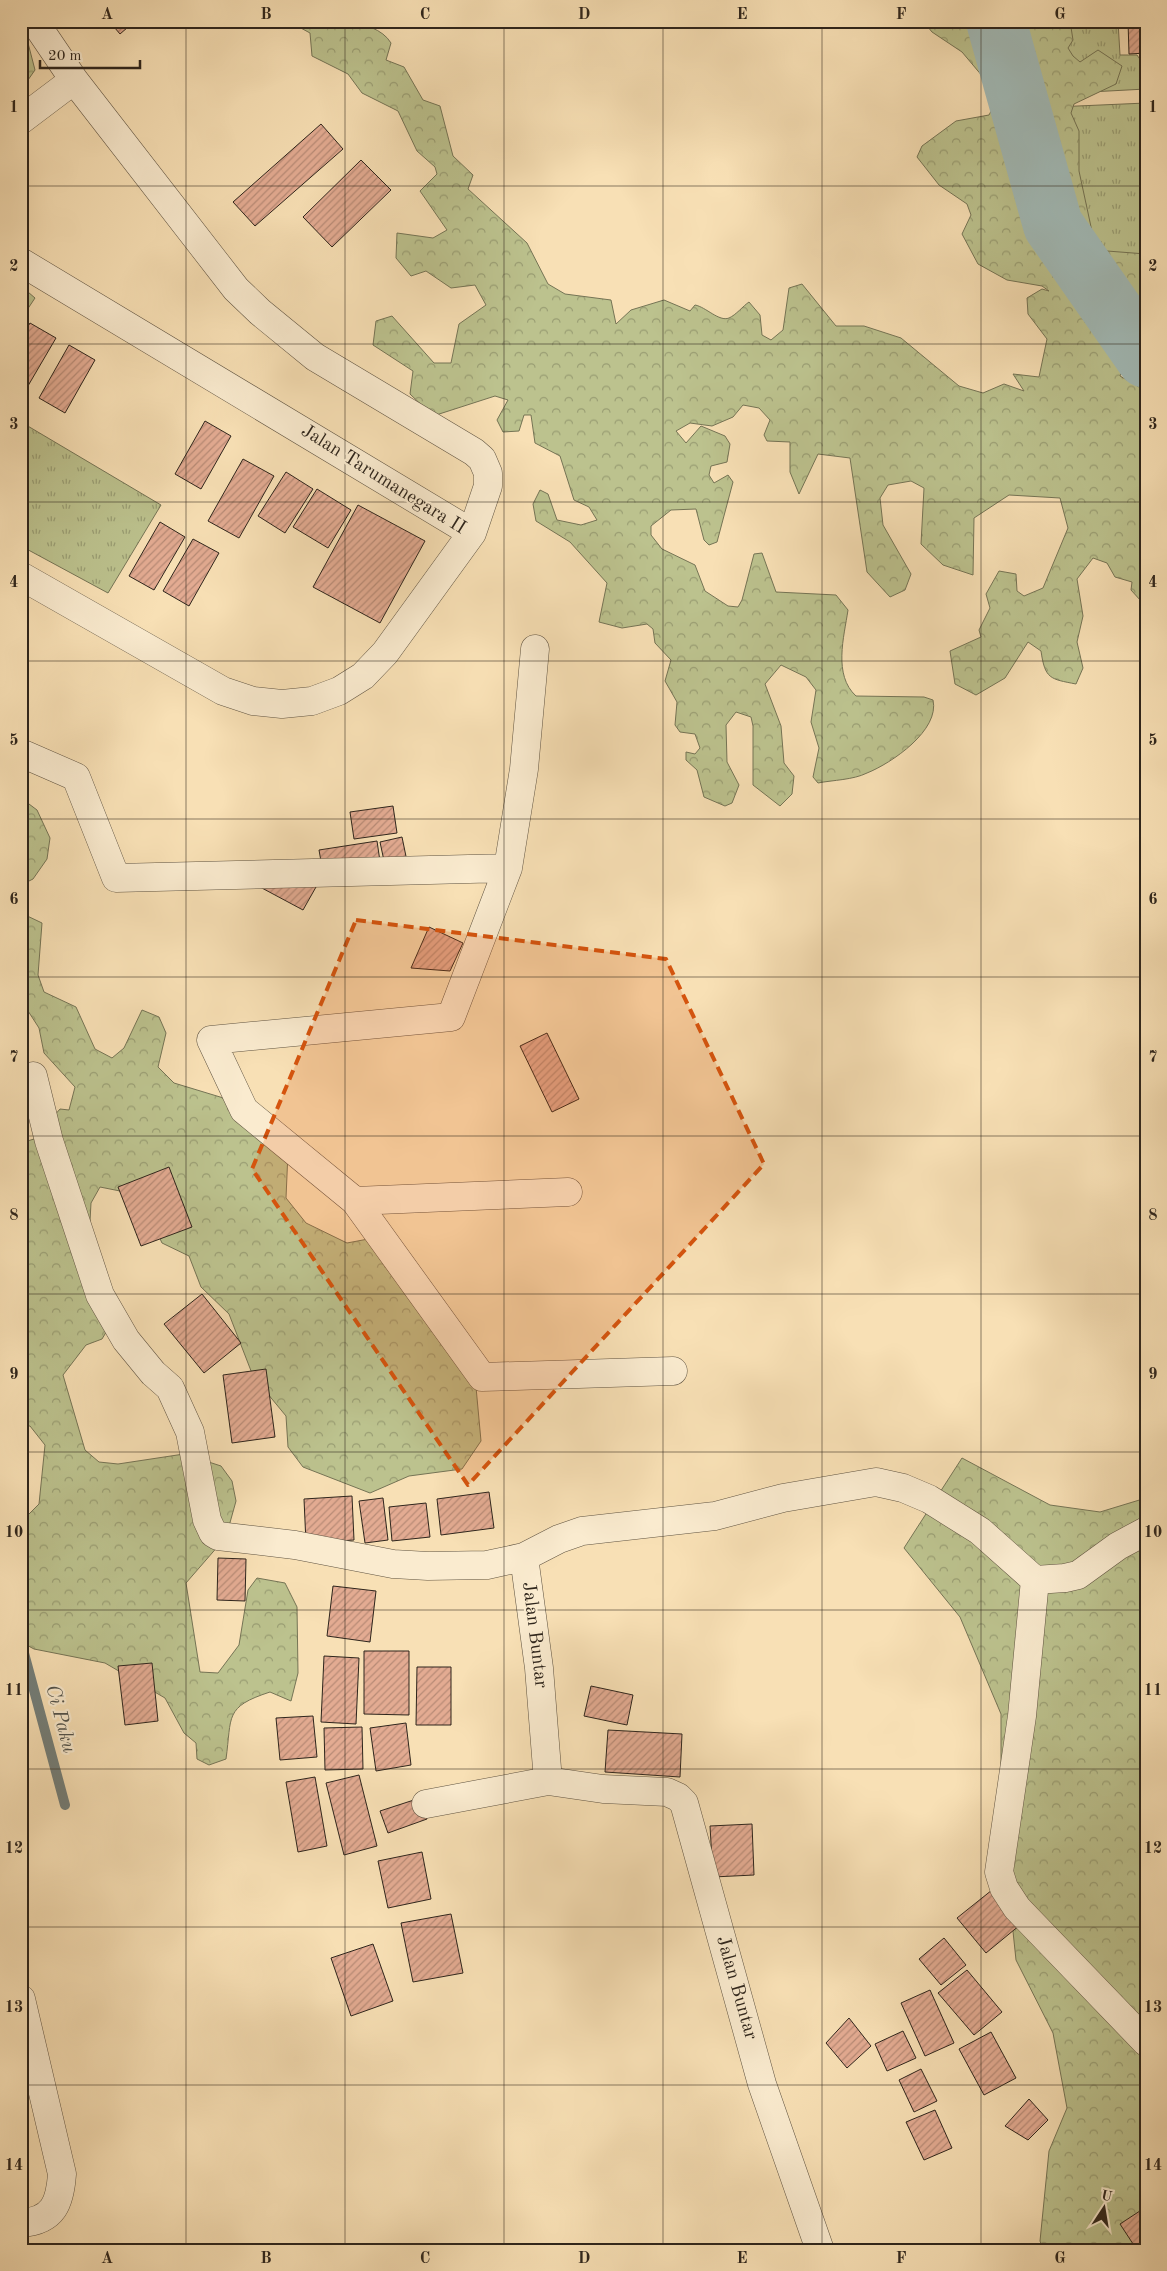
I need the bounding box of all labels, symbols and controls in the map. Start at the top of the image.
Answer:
text: A [101,7,113,23]
text: B [260,7,272,23]
text: C [420,7,430,23]
text: D [578,7,590,23]
text: E [736,7,748,23]
text: F [896,7,907,23]
text: G [1054,7,1066,23]
scale bar [40,38,140,70]
text: 20 m [48,49,82,64]
text: 1 [9,100,19,116]
text: 1 [1148,100,1158,116]
text: 2 [9,259,19,275]
text: 2 [1148,259,1158,275]
text: 3 [9,417,19,433]
text: 3 [1148,417,1158,433]
street label: Jalan Tarumanegara II [297,422,469,538]
text: 4 [9,575,19,591]
text: 4 [1148,575,1158,591]
text: 5 [9,733,19,749]
text: 5 [1148,733,1158,749]
text: 6 [9,892,19,908]
text: 6 [1148,892,1158,908]
text: 7 [9,1050,19,1066]
text: 7 [1148,1050,1158,1066]
text: 8 [9,1208,19,1224]
text: 8 [1148,1208,1158,1224]
text: 9 [9,1367,19,1383]
text: 9 [1148,1367,1158,1383]
text: 10 [5,1525,23,1541]
text: 10 [1144,1525,1162,1541]
street label: Jalan Buntar [518,1581,550,1690]
text: 11 [5,1683,23,1699]
water label: Ci Paku [41,1683,79,1755]
text: 11 [1144,1683,1162,1699]
text: 12 [5,1841,23,1857]
text: 12 [1144,1841,1162,1857]
street label: Jalan Buntar [712,1934,760,2042]
text: 13 [5,2000,23,2016]
text: 13 [1144,2000,1162,2016]
text: 14 [5,2158,23,2174]
text: 14 [1144,2158,1162,2174]
north arrow [1080,2184,1130,2234]
text: U [1100,2188,1113,2204]
text: A [101,2251,113,2267]
text: B [260,2251,272,2267]
text: C [420,2251,430,2267]
text: D [578,2251,590,2267]
text: E [736,2251,748,2267]
text: F [896,2251,907,2267]
text: G [1054,2251,1066,2267]

